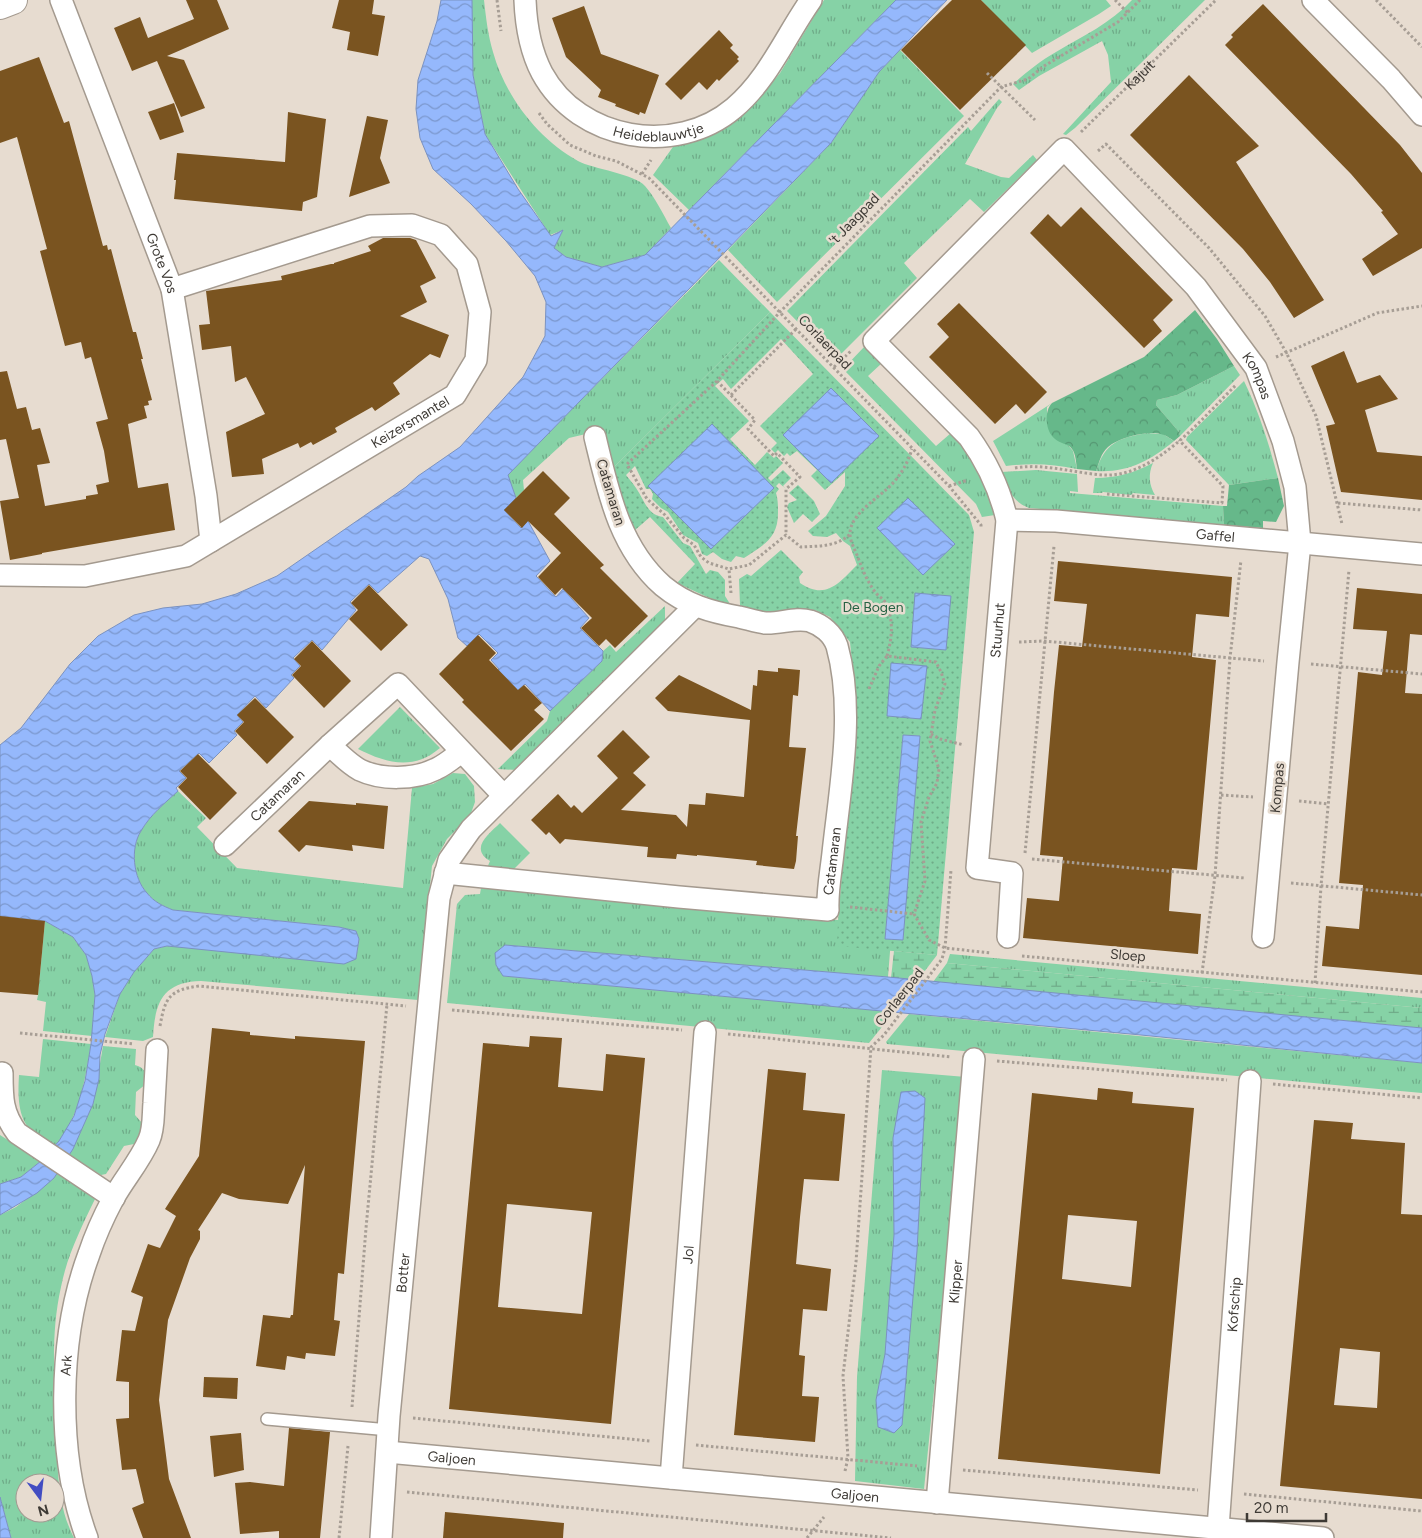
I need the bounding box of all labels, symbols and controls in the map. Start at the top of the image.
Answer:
street label: Kajuit [1121,56,1159,94]
street label: Heideblauwtje [611,119,706,145]
street label: 't Jaagpad [826,190,883,249]
street label: Grote Vos [142,231,181,295]
street label: Corlaerpad [795,312,855,373]
street label: Kompas [1238,349,1275,402]
street label: Keizersmantel [368,392,452,452]
street label: Catamaran [592,457,629,527]
street label: Gaffel [1195,526,1235,546]
park label: De Bogen [842,599,904,616]
street label: Stuurhut [987,602,1009,659]
street label: Kompas [1267,762,1288,814]
street label: Catamaran [247,766,308,825]
street label: Catamaran [820,826,845,896]
street label: Sloep [1109,945,1146,966]
street label: Corlaerpad [871,965,927,1030]
street label: Jol [679,1245,698,1265]
street label: Botter [393,1252,414,1294]
street label: Klipper [946,1259,966,1304]
street label: Kofschip [1224,1276,1245,1333]
street label: Ark [57,1354,76,1377]
street label: Galjoen [427,1448,477,1469]
north arrow [15,1473,65,1523]
street label: Galjoen [830,1485,880,1506]
scale bar [1247,1490,1326,1522]
text: 20 m [1254,1499,1288,1517]
text: N [36,1500,51,1520]

